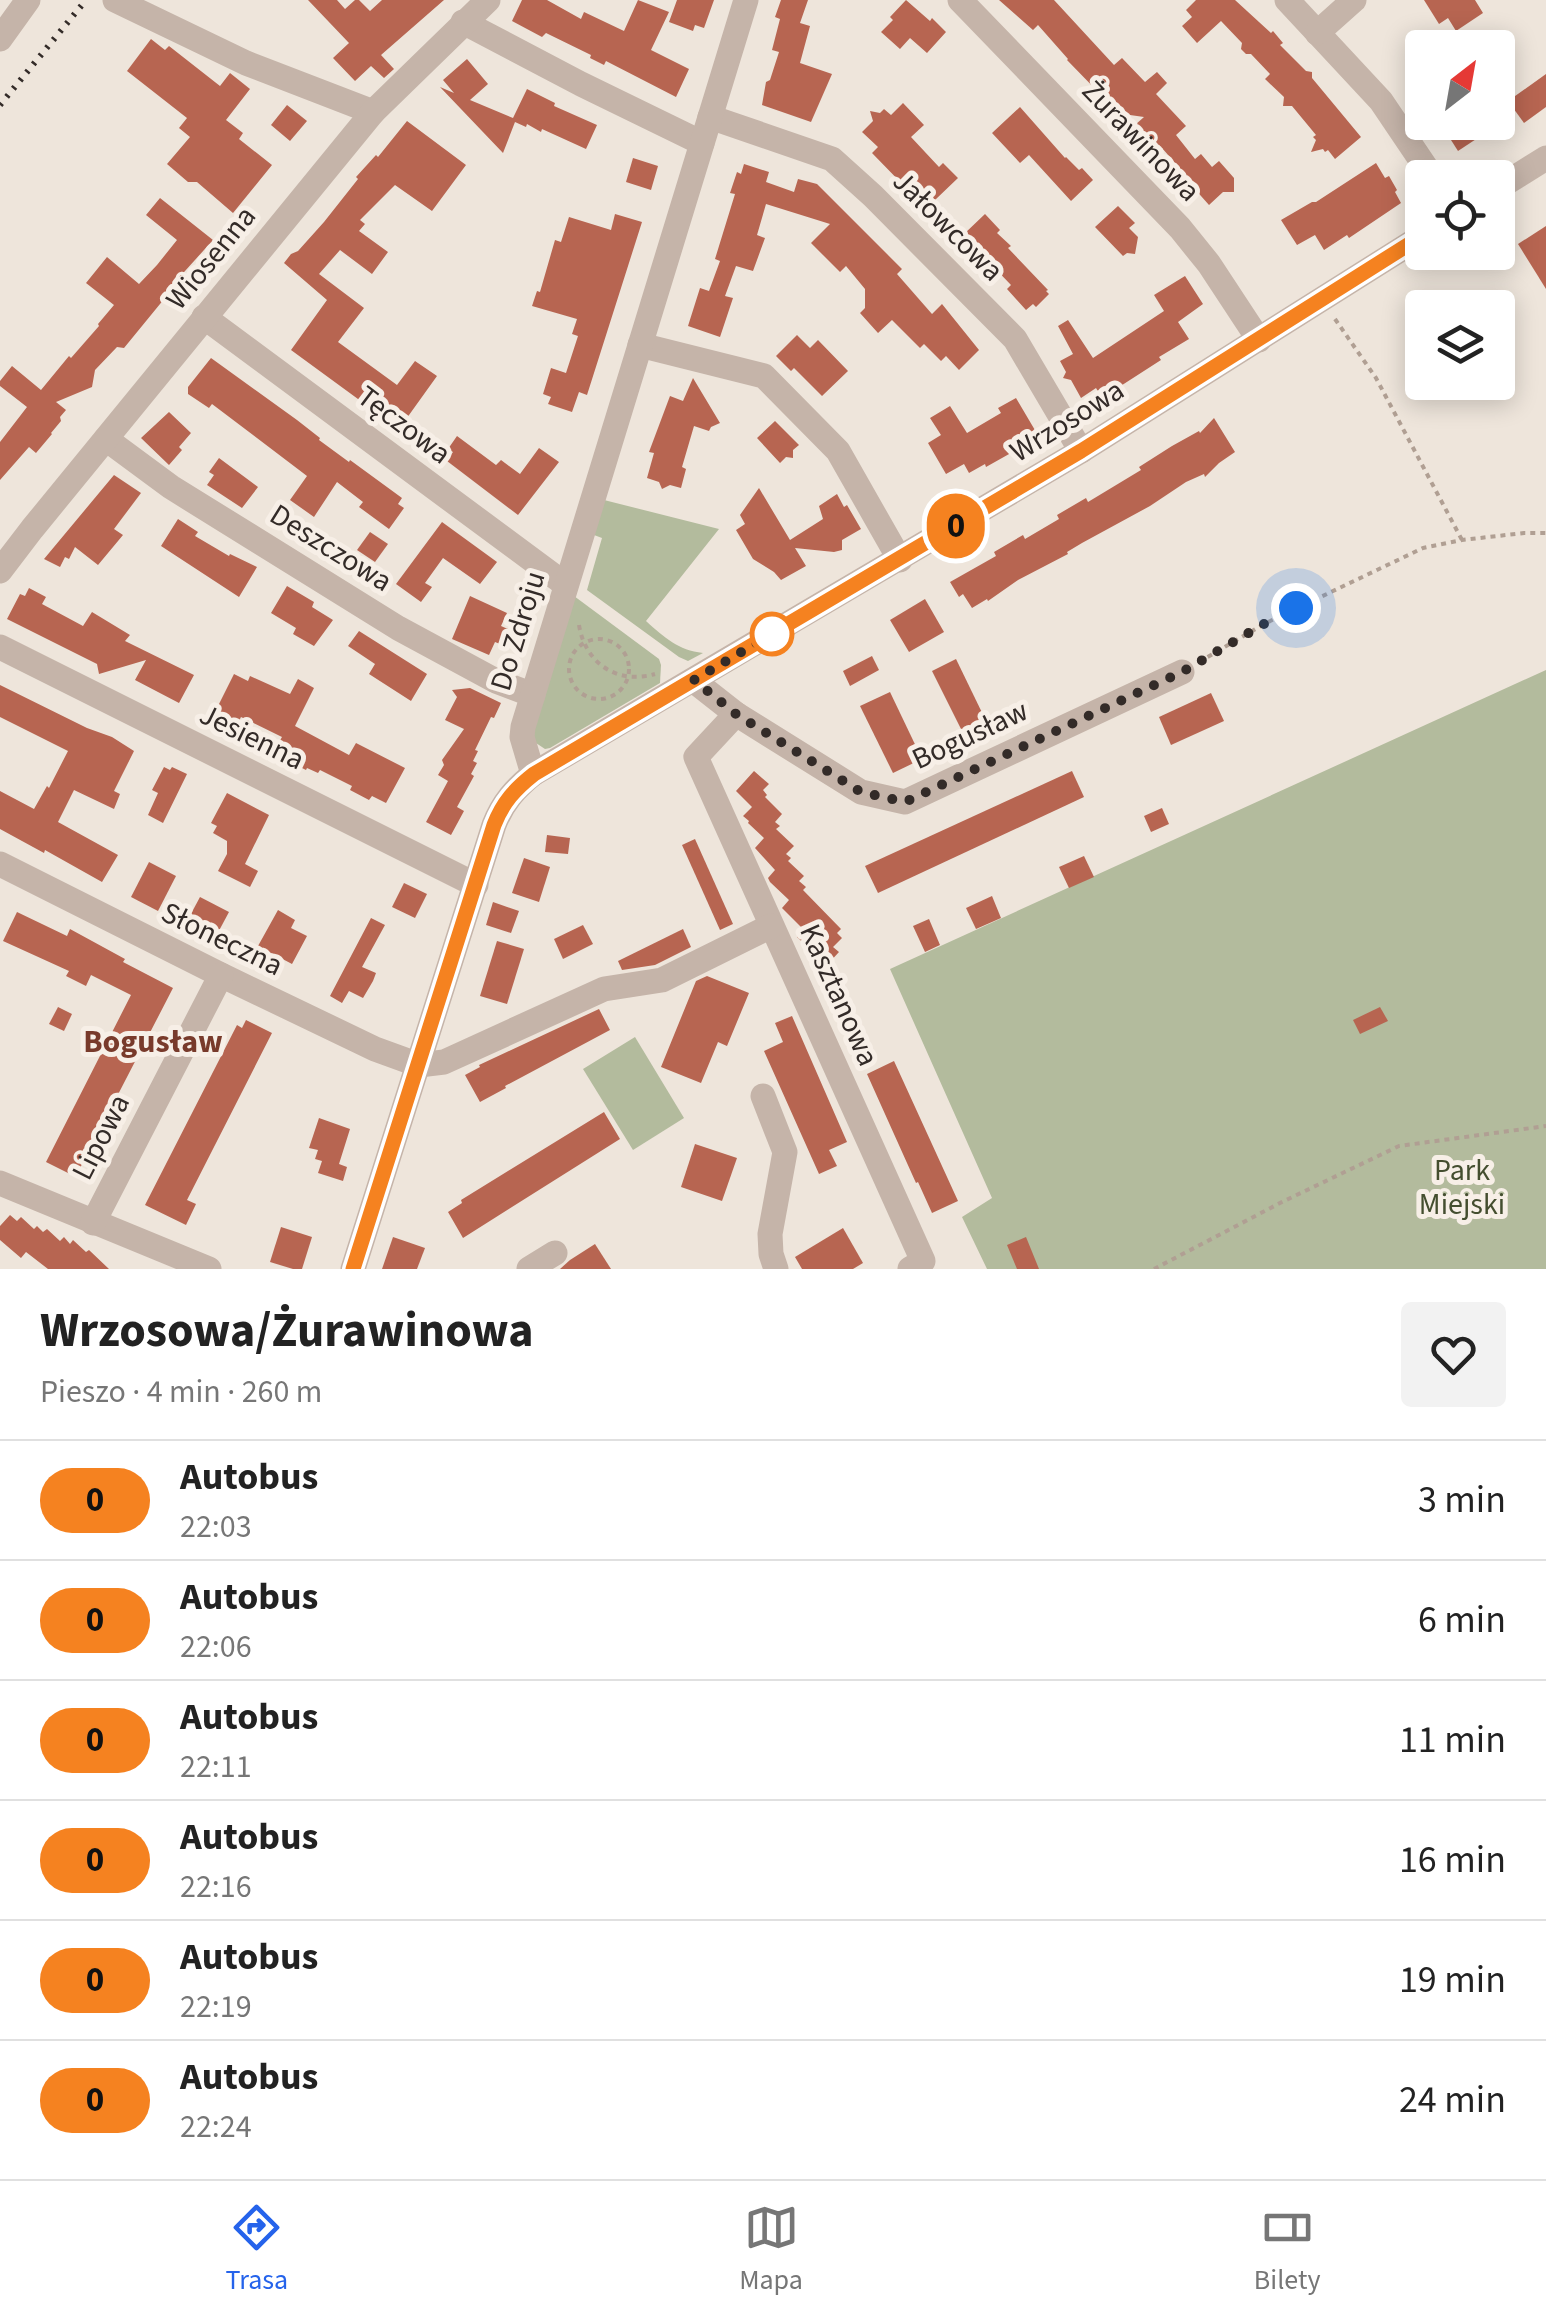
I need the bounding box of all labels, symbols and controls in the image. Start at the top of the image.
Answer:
north arrow [1405,30,1515,140]
map controls [1405,30,1515,400]
street label: Żurawinowa [1072,70,1210,212]
button: locate [1405,160,1515,270]
street label: Jałowcowa [883,161,1013,291]
street label: Wiosenna [156,197,266,319]
button: layers [1405,290,1515,400]
street label: Wrzosowa [1001,369,1133,473]
street label: Tęczowa [348,375,460,475]
street label: Deszczowa [262,493,400,603]
line badge: 0 [924,494,988,558]
text: 0 [947,501,965,551]
street label: Do Zdroju [479,566,557,696]
your location [1271,583,1321,633]
unlabelled marker [751,613,793,655]
street label: Bogusław [905,689,1035,781]
street label: Jesienna [192,693,312,781]
street label: Słoneczna [154,891,290,987]
street label: Kasztanowa [789,917,889,1073]
district label: Bogusław [83,1019,223,1065]
street label: Lipowa [61,1087,141,1187]
park label: Park Miejski [1419,1149,1505,1226]
text: Wrzosowa/Żurawinowa [40,1297,533,1365]
button: heart [1401,1302,1506,1407]
text: Pieszo · 4 min · 260 m [40,1369,322,1415]
text: Autobus [180,1450,318,1504]
text: 3 min [1418,1473,1506,1527]
text: 0 [86,1475,104,1525]
text: 22:03 [180,1504,252,1550]
text: Autobus [180,1570,318,1624]
text: 6 min [1418,1593,1506,1647]
text: 0 [86,1595,104,1645]
text: 22:06 [180,1624,252,1670]
text: Autobus [180,1690,318,1744]
text: 11 min [1399,1713,1506,1767]
text: 0 [86,1715,104,1765]
text: 22:11 [180,1744,252,1790]
text: Autobus [180,1810,318,1864]
text: 16 min [1399,1833,1506,1887]
text: 0 [86,1835,104,1885]
text: 22:16 [180,1864,252,1910]
text: Autobus [180,1930,318,1984]
text: 19 min [1399,1953,1506,2007]
text: 0 [86,1955,104,2005]
text: 22:19 [180,1984,252,2030]
text: Autobus [180,2050,318,2104]
text: 24 min [1399,2073,1506,2127]
text: 0 [86,2075,104,2125]
text: 22:24 [180,2104,252,2150]
tab: Trasa [225,2200,288,2300]
tab: Mapa [739,2200,803,2300]
tab: Bilety [1254,2200,1320,2300]

